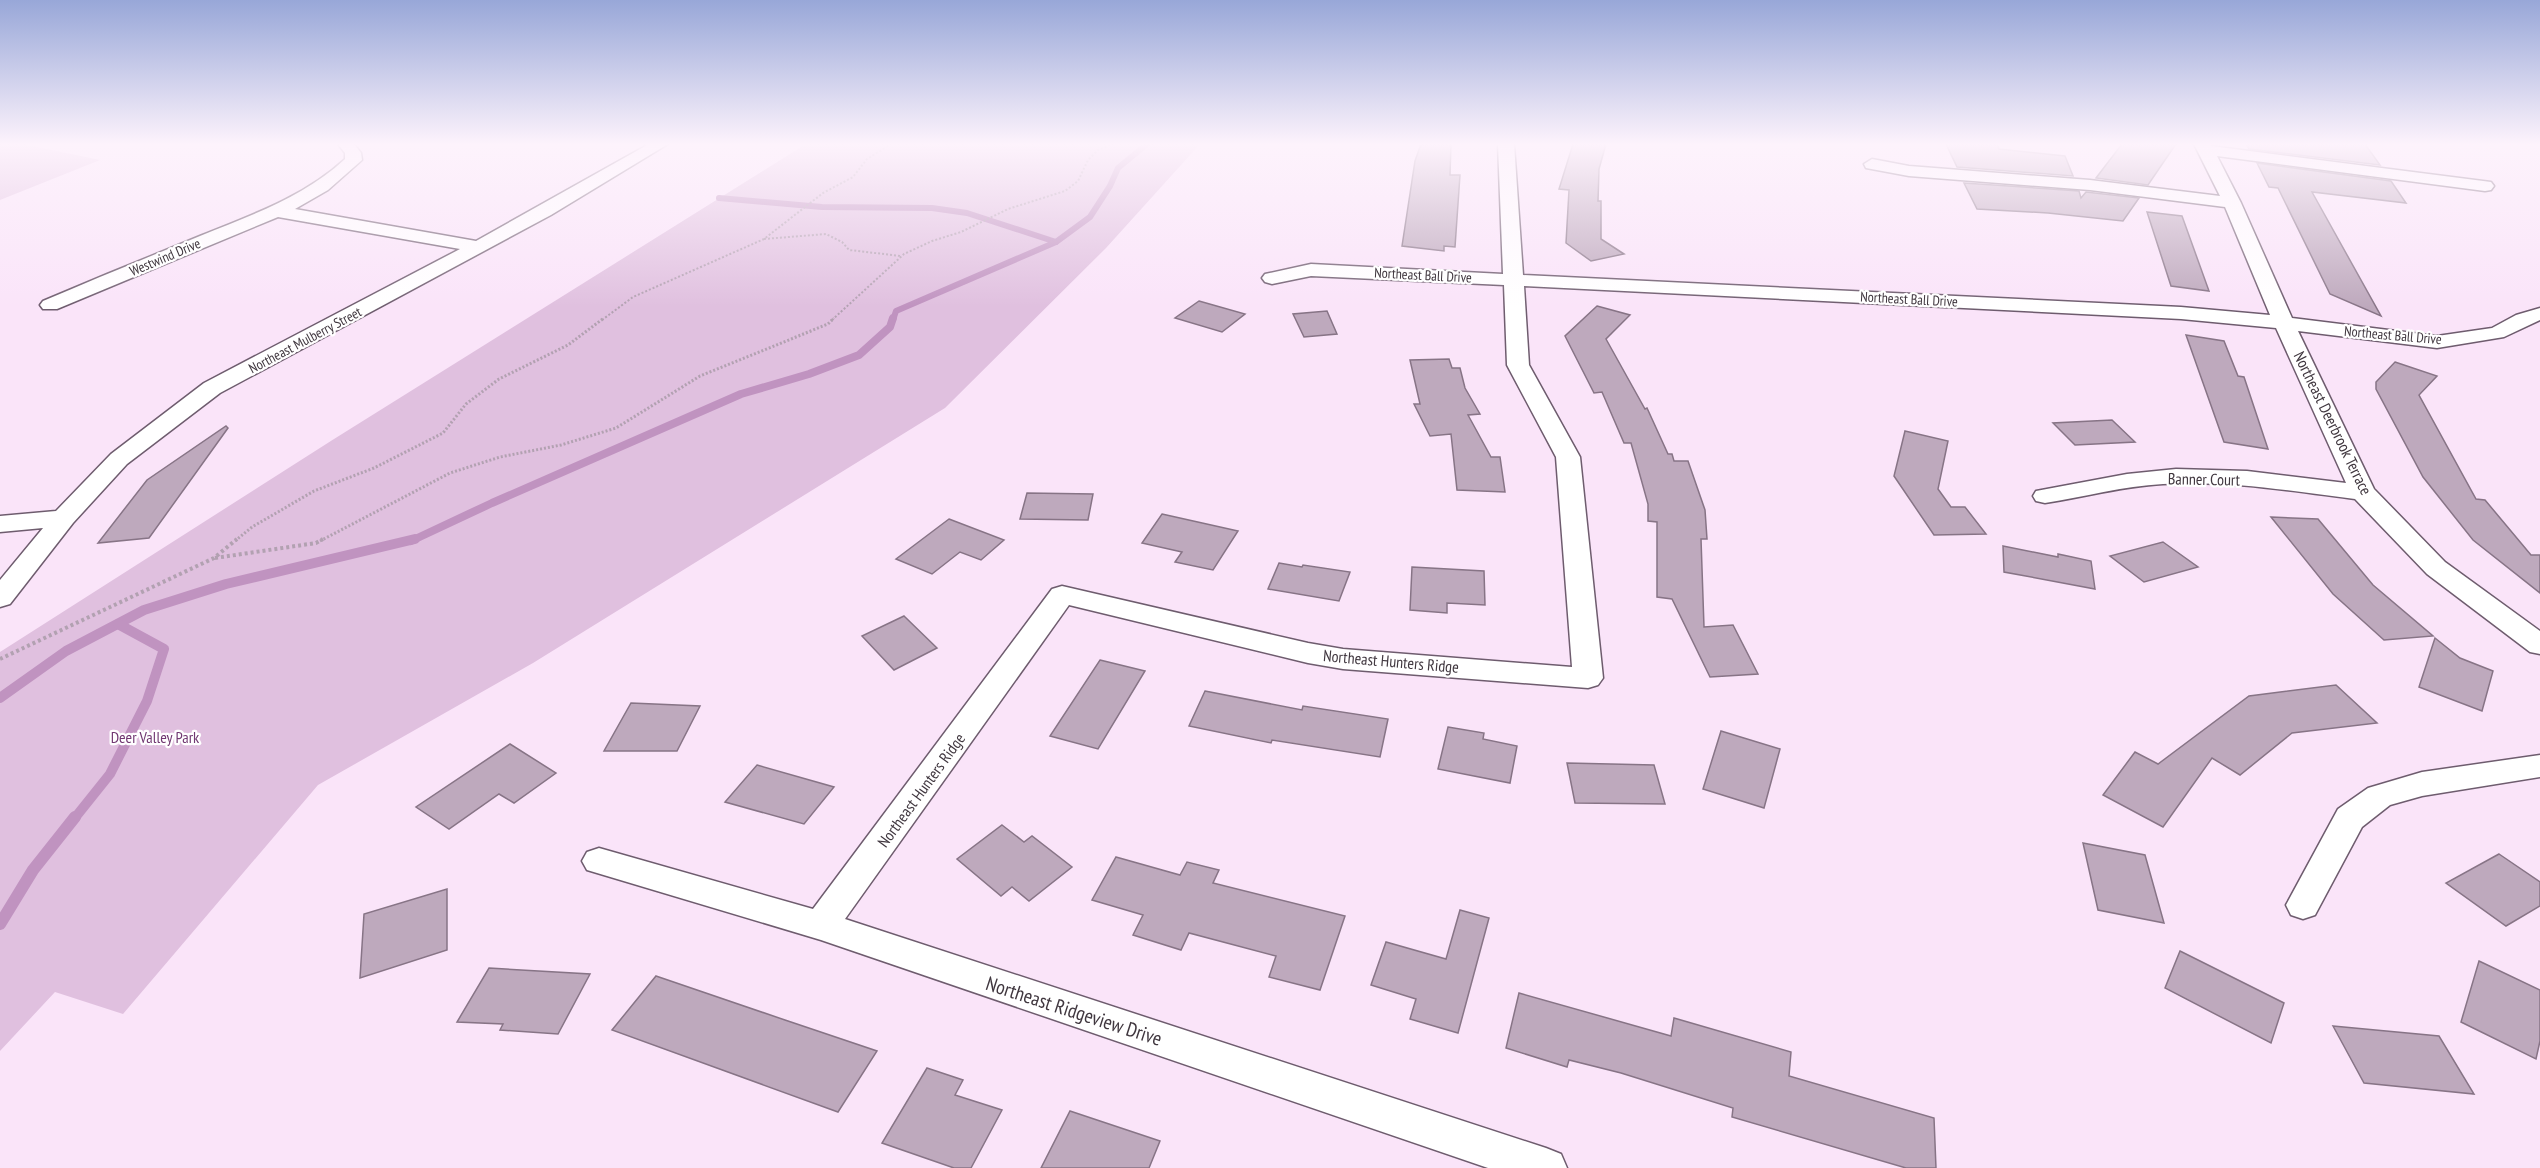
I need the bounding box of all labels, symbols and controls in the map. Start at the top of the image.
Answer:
street label: Westwind Drive [127,234,203,280]
street label: Northeast Ball Drive [1374,263,1473,287]
street label: Northeast Ball Drive [1860,287,1959,311]
street label: Northeast Mulberry Street [245,303,365,377]
street label: Northeast Ball Drive [2343,322,2443,348]
street label: Northeast Deerbrook Terrace [2290,348,2376,498]
street label: Banner Court [2168,468,2241,490]
street label: Northeast Hunters Ridge [1322,645,1460,677]
park label: Deer Valley Park [111,727,200,747]
street label: Northeast Hunters Ridge [873,729,969,851]
street label: Northeast Ridgeview Drive [983,970,1165,1052]

